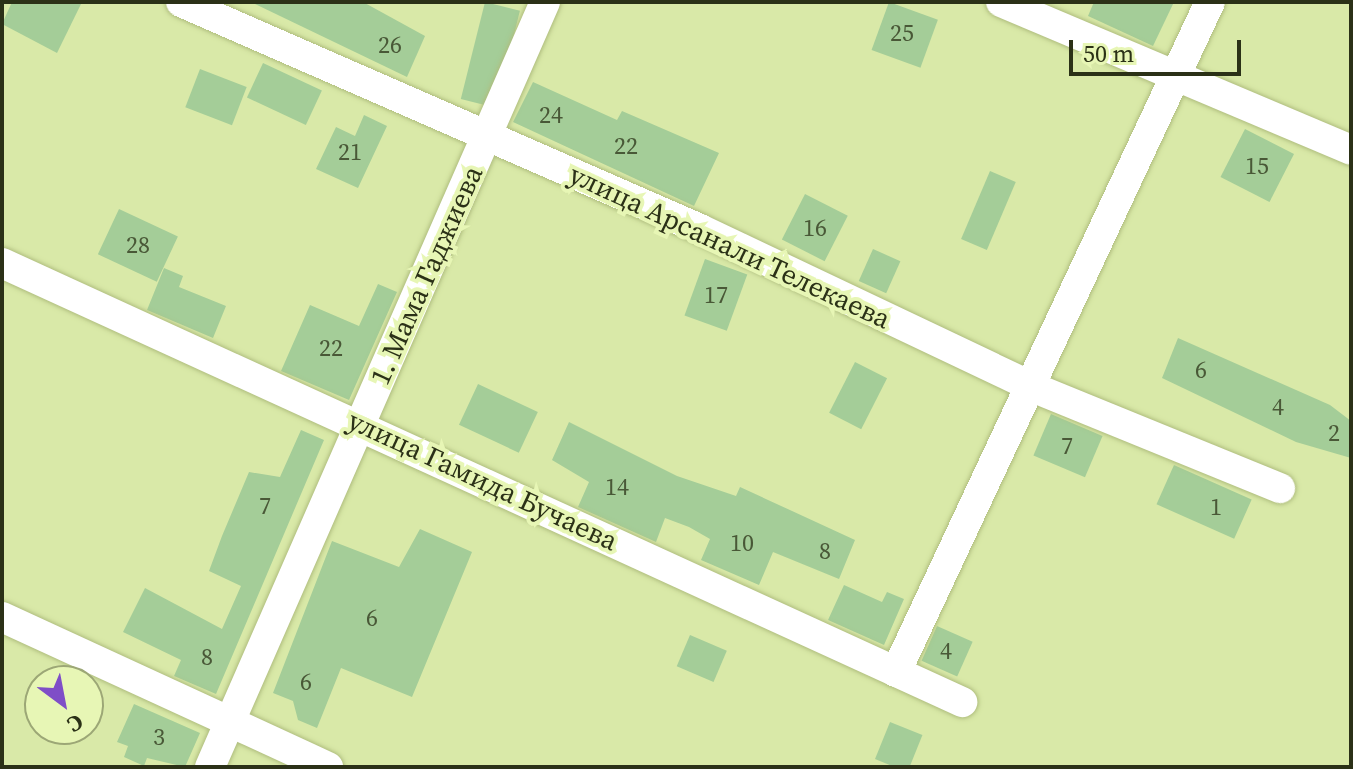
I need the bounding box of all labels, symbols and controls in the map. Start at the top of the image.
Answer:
house number: 25 [890,19,914,47]
scale bar [1073,24,1245,74]
house number: 26 [378,31,402,59]
text: 50 m [1083,37,1134,70]
house number: 24 [539,101,563,129]
house number: 22 [614,132,638,160]
house number: 21 [338,138,362,166]
house number: 15 [1245,152,1269,180]
street label: улица Арсанали Телекаева [564,157,896,335]
street label: 1. Мама Гаджиева [363,160,489,390]
house number: 16 [803,214,827,242]
house number: 28 [126,231,150,259]
house number: 17 [704,281,728,309]
house number: 22 [319,334,343,362]
house number: 6 [1195,356,1207,384]
house number: 4 [1272,393,1284,421]
street label: улица Гамида Бучаева [343,403,623,557]
house number: 2 [1328,419,1340,447]
house number: 7 [1061,432,1073,460]
house number: 14 [605,473,629,501]
house number: 7 [259,492,271,520]
house number: 1 [1210,493,1222,521]
house number: 10 [730,529,754,557]
house number: 8 [819,537,831,565]
house number: 6 [366,604,378,632]
house number: 4 [940,637,952,665]
house number: 8 [201,643,213,671]
north arrow [24,665,104,745]
house number: 6 [300,668,312,696]
text: С [62,707,89,740]
house number: 3 [153,723,165,751]

